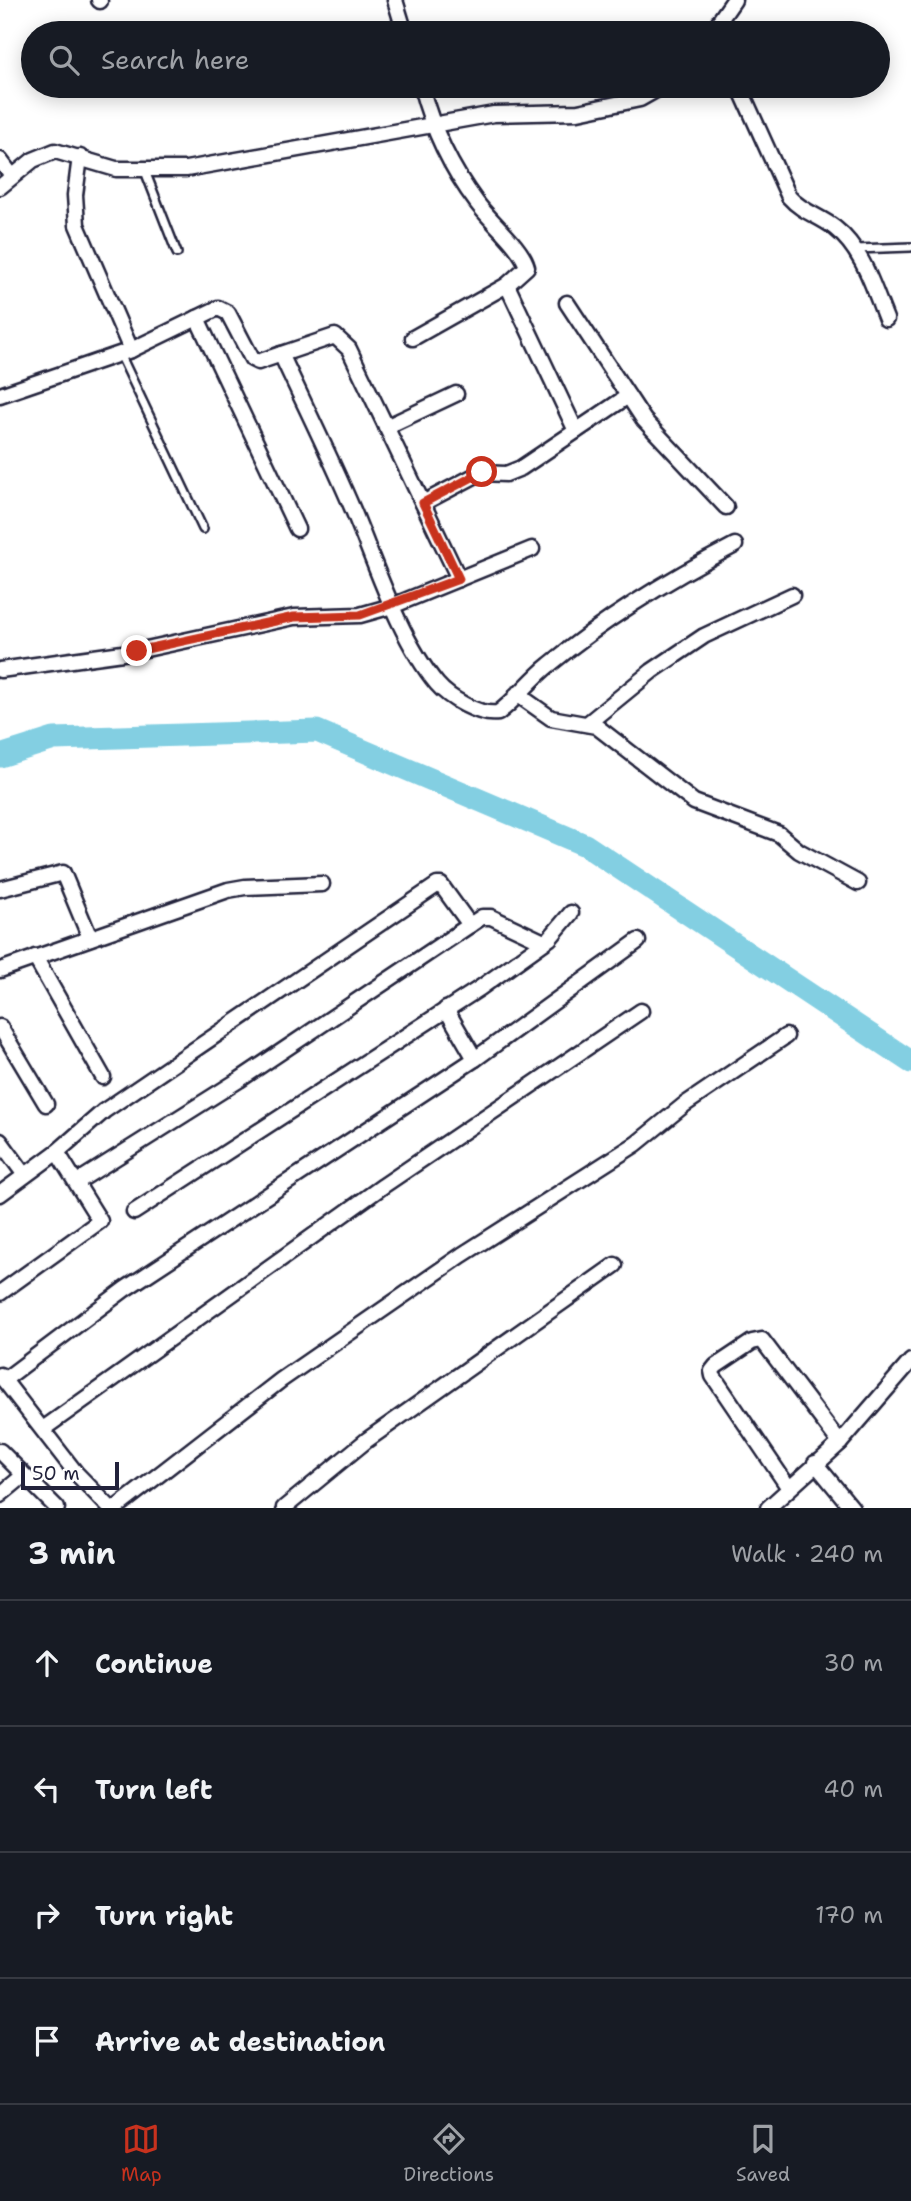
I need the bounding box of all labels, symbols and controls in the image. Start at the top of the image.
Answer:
search box [21,21,890,98]
icon: search [45,41,83,79]
text: Search here [101,42,250,77]
route start [466,456,497,487]
route end [121,635,152,666]
scale bar [21,1459,119,1491]
text: 50 m [32,1461,80,1486]
text: 3 min [28,1533,115,1574]
text: Walk · 240 m [731,1539,883,1569]
icon: ahead [28,1644,66,1682]
text: Continue [95,1646,213,1681]
text: 30 m [824,1648,883,1678]
icon: left [28,1770,66,1808]
text: Turn left [95,1772,212,1807]
text: 40 m [823,1774,883,1804]
icon: right [28,1896,66,1934]
text: Turn right [95,1898,233,1933]
text: 170 m [815,1900,883,1930]
icon: arrive [28,2022,66,2060]
text: Arrive at destination [95,2024,385,2059]
tab: Map [121,2120,162,2187]
tab: Directions [404,2120,494,2187]
tab: Saved [736,2120,790,2187]

